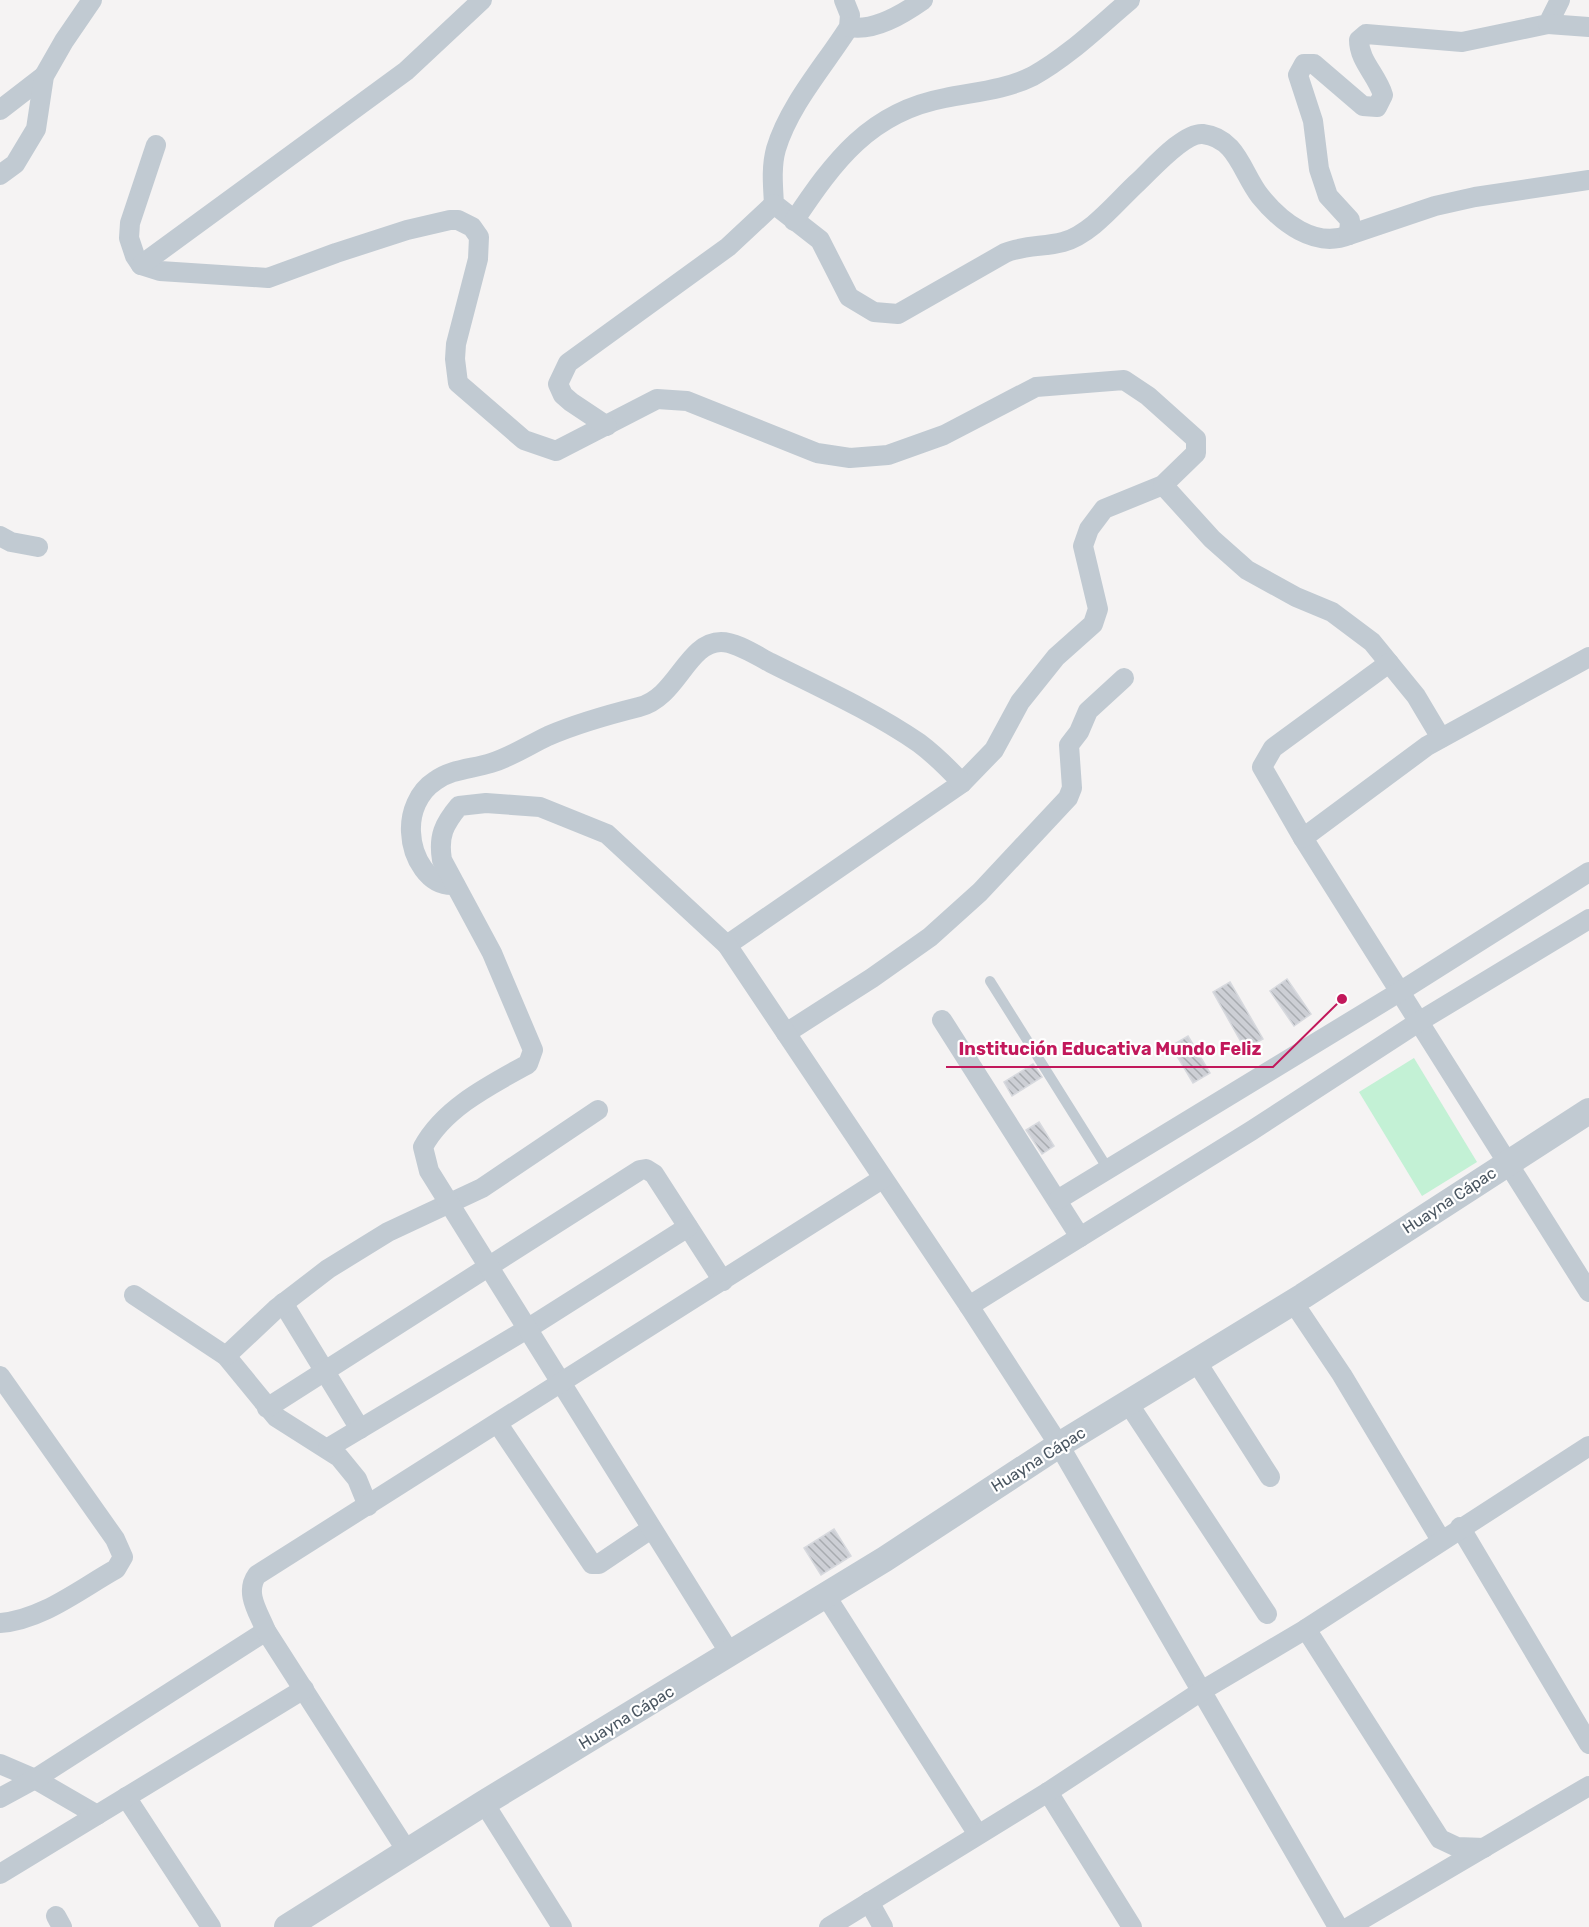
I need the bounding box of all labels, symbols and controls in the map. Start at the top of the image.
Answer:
callout: Institución Educativa Mundo Feliz [946,1031,1273,1067]
text: Institución Educativa Mundo Feliz [959,1038,1261,1060]
street label: Huayna Cápac [1399,1163,1500,1238]
street label: Huayna Cápac [988,1423,1089,1496]
street label: Huayna Cápac [575,1681,677,1753]

